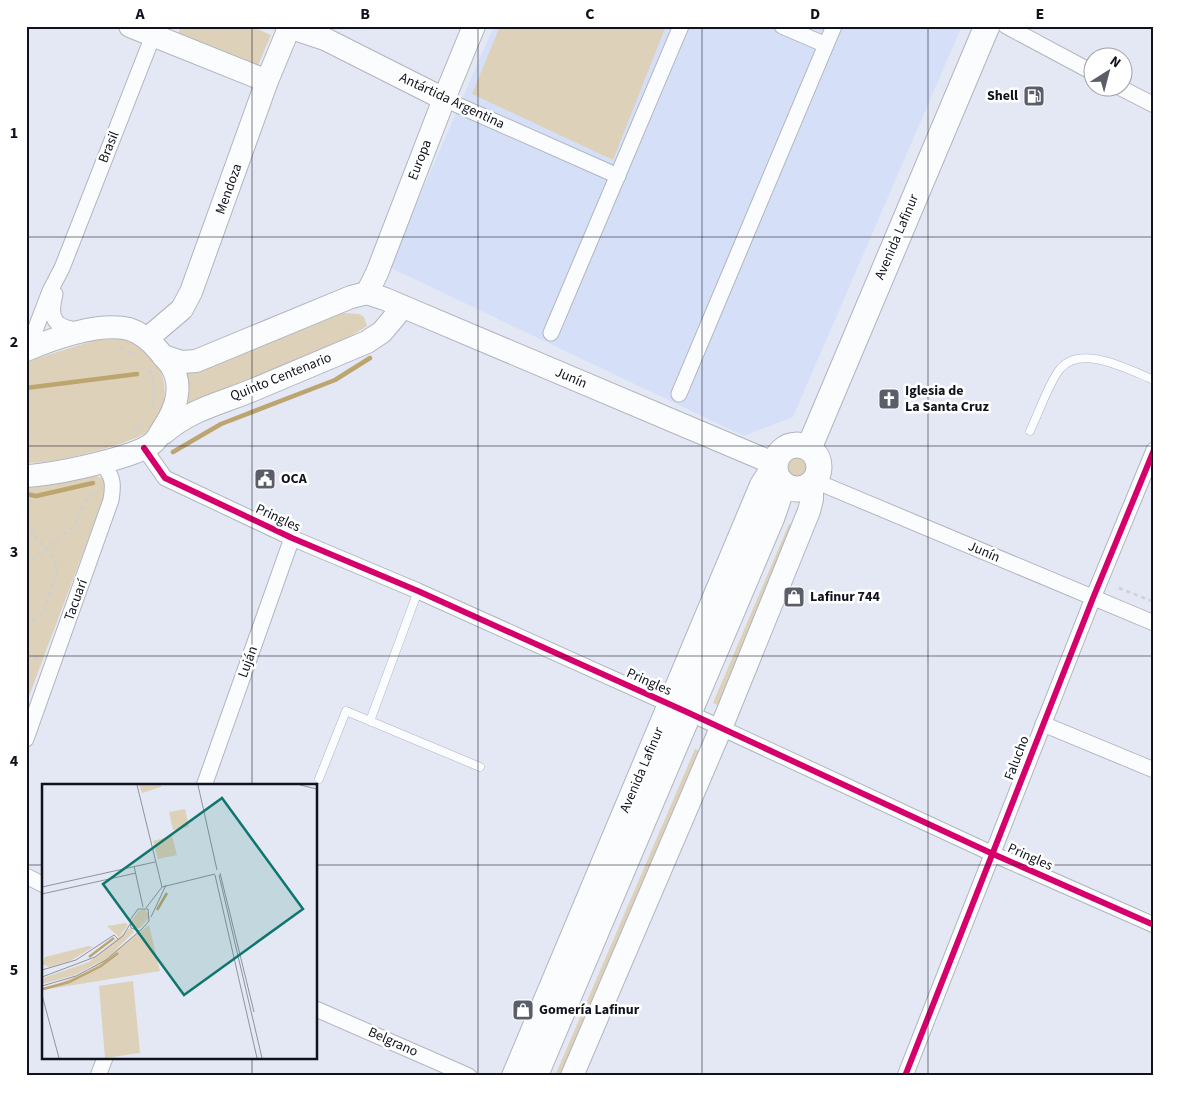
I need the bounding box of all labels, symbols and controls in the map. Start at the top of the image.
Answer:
text: A [134,3,145,25]
text: B [360,3,370,25]
text: C [585,3,595,25]
text: D [810,3,820,25]
text: E [1036,3,1044,25]
north arrow [1082,48,1132,98]
text: N [1105,51,1125,73]
street label: Antártida Argentina [396,68,508,134]
fuel station icon: Shell [1022,84,1046,108]
place label: Shell [987,86,1018,106]
text: 1 [10,122,18,144]
street label: Brasil [94,128,125,166]
street label: Europa [403,137,437,183]
street label: Mendoza [211,161,247,217]
street label: Avenida Lafinur [870,191,924,283]
text: 2 [10,331,18,353]
street label: Quinto Centenario [227,348,335,406]
street label: Junín [552,362,590,394]
place label: Iglesia de La Santa Cruz [905,381,990,417]
church icon: Iglesia de La Santa Cruz [877,387,901,411]
public building icon: OCA [253,467,277,491]
place label: OCA [281,469,308,489]
street label: Pringles [252,499,304,537]
street label: Junín [965,536,1003,568]
text: 3 [10,541,18,563]
street label: Tacuarí [59,576,93,624]
shop icon: Lafinur 744 [782,585,806,609]
place label: Lafinur 744 [810,587,880,607]
street label: Luján [233,643,263,681]
street label: Pringles [623,663,675,701]
street label: Avenida Lafinur [615,724,669,816]
street label: Falucho [999,733,1035,783]
text: 4 [10,750,19,772]
inset map [42,784,318,1060]
street label: Pringles [1004,838,1056,876]
text: 5 [10,959,18,981]
shop icon: Gomería Lafinur [511,998,535,1022]
place label: Gomería Lafinur [539,1000,640,1020]
street label: Belgrano [365,1022,421,1062]

